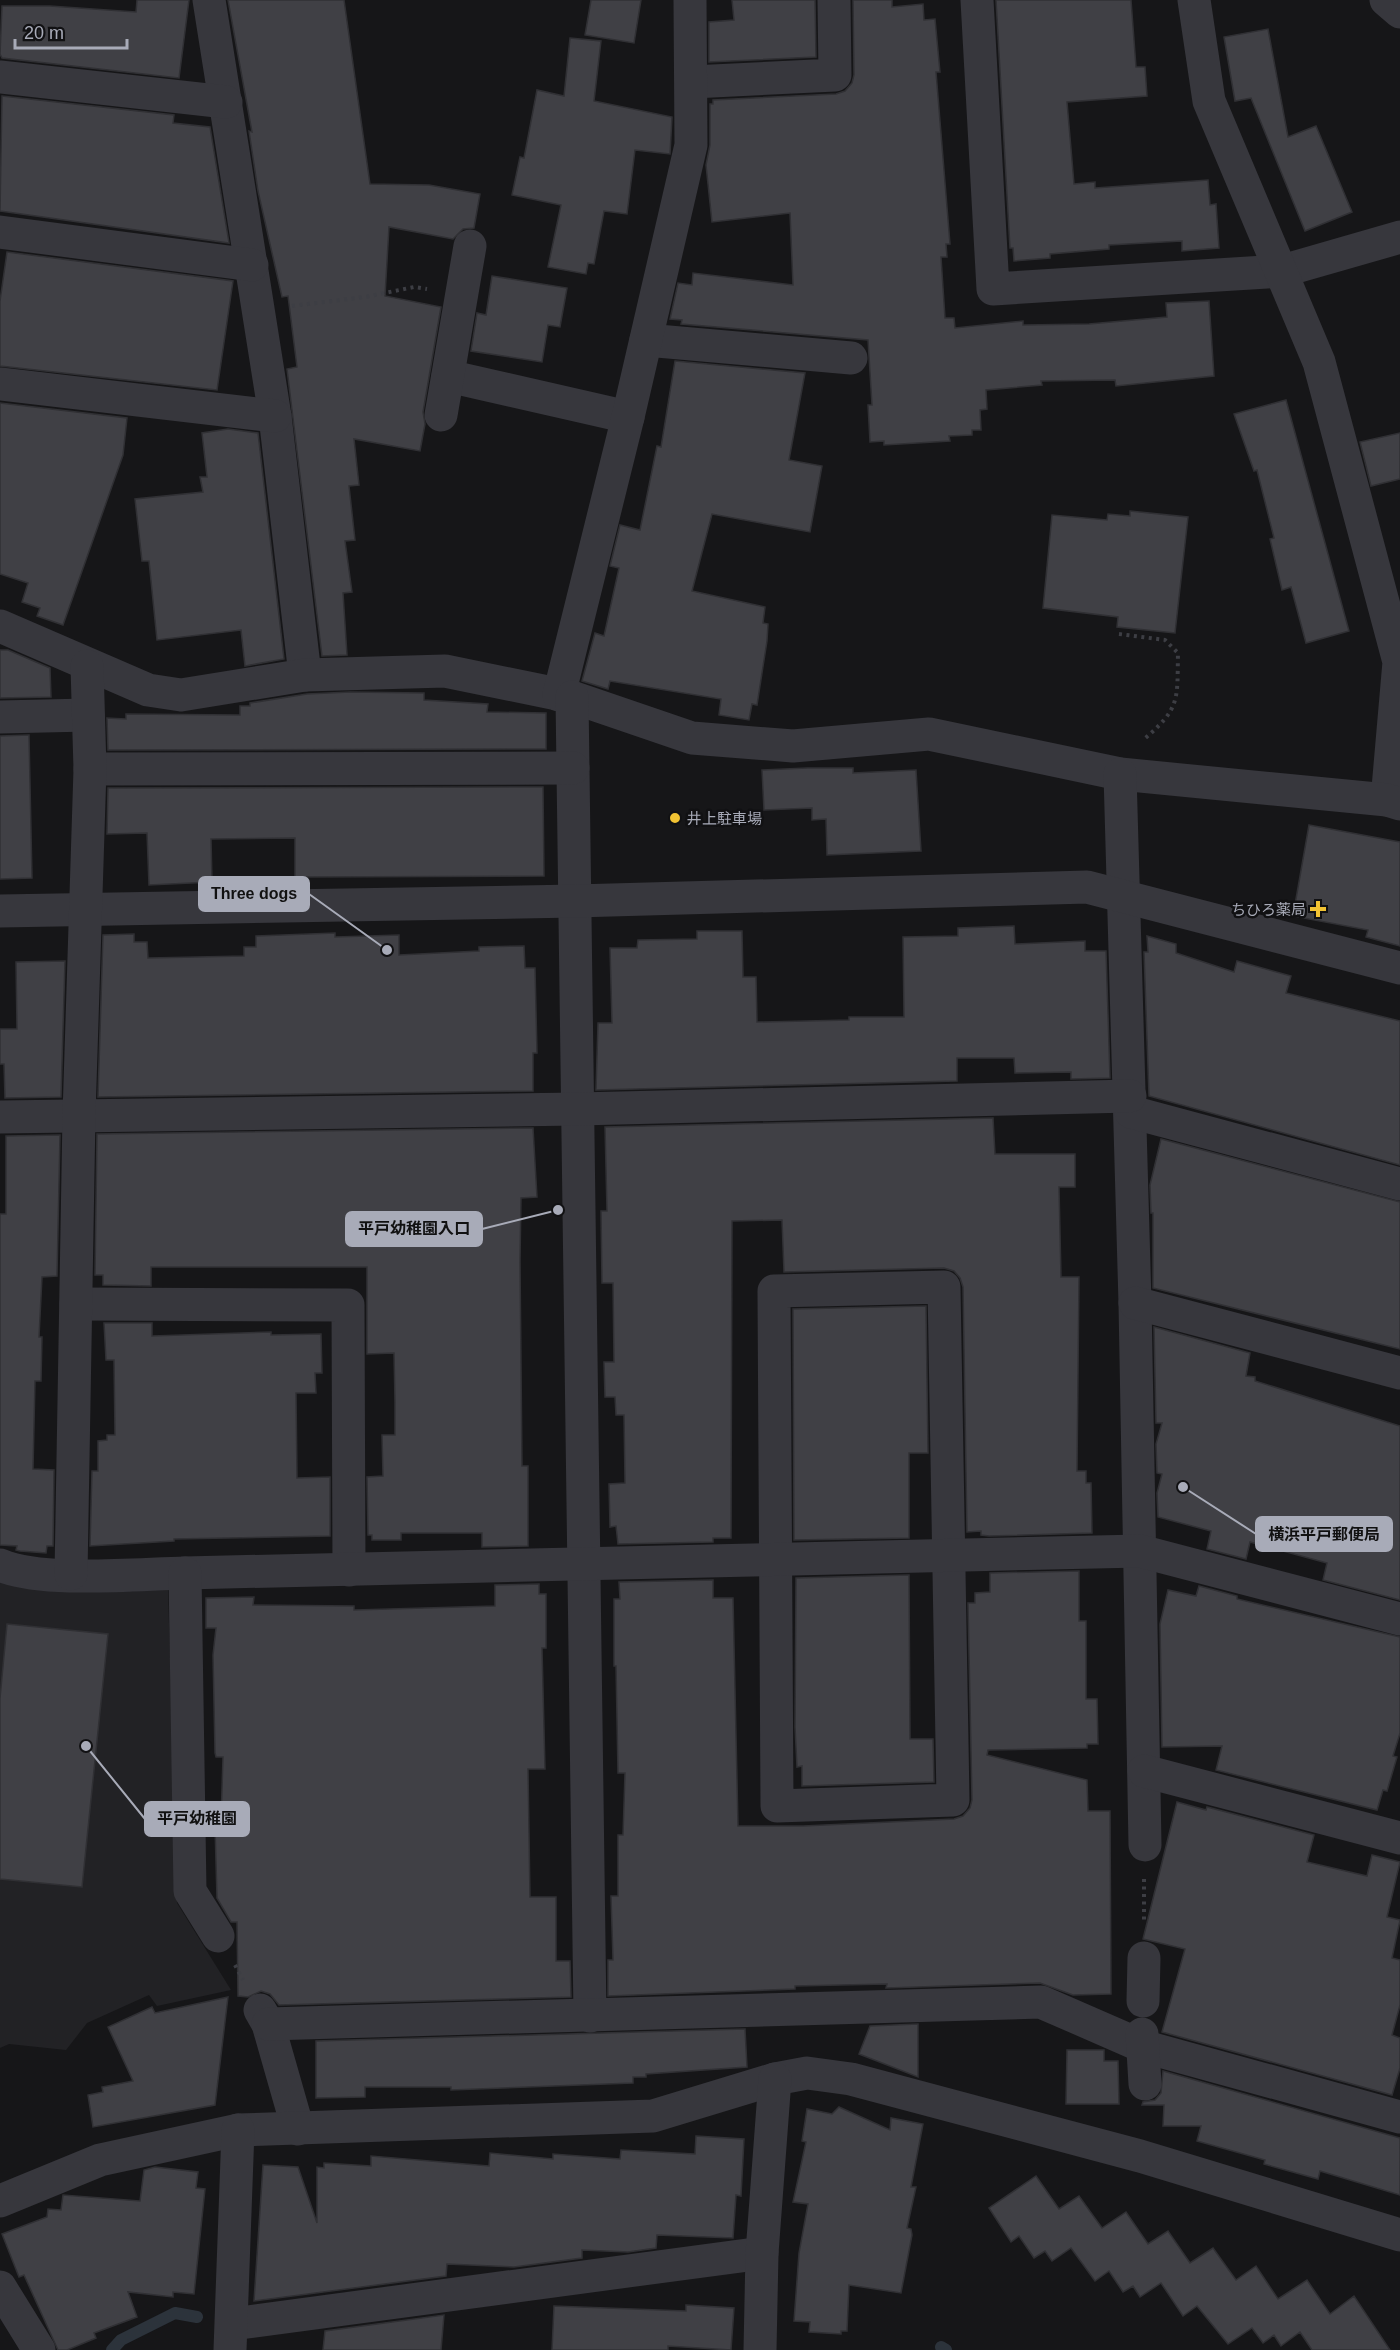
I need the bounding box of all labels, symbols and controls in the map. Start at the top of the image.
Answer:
scale bar [15,12,128,50]
text: 20 m [24,23,64,43]
place label: 井上駐車場 [687,810,762,827]
marker: 井上駐車場 [668,811,682,825]
callout: Three dogs [199,877,309,911]
text: Three dogs [211,885,297,902]
place label: ちひろ薬局 [1231,901,1306,918]
marker: ちひろ薬局 [1311,902,1325,916]
callout: 平戸幼稚園入口 [346,1212,482,1246]
text: 平戸幼稚園入口 [358,1220,470,1237]
callout: 横浜平戸郵便局 [1256,1517,1392,1551]
text: 横浜平戸郵便局 [1268,1525,1380,1543]
callout: 平戸幼稚園 [145,1802,249,1836]
text: 平戸幼稚園 [157,1810,237,1827]

